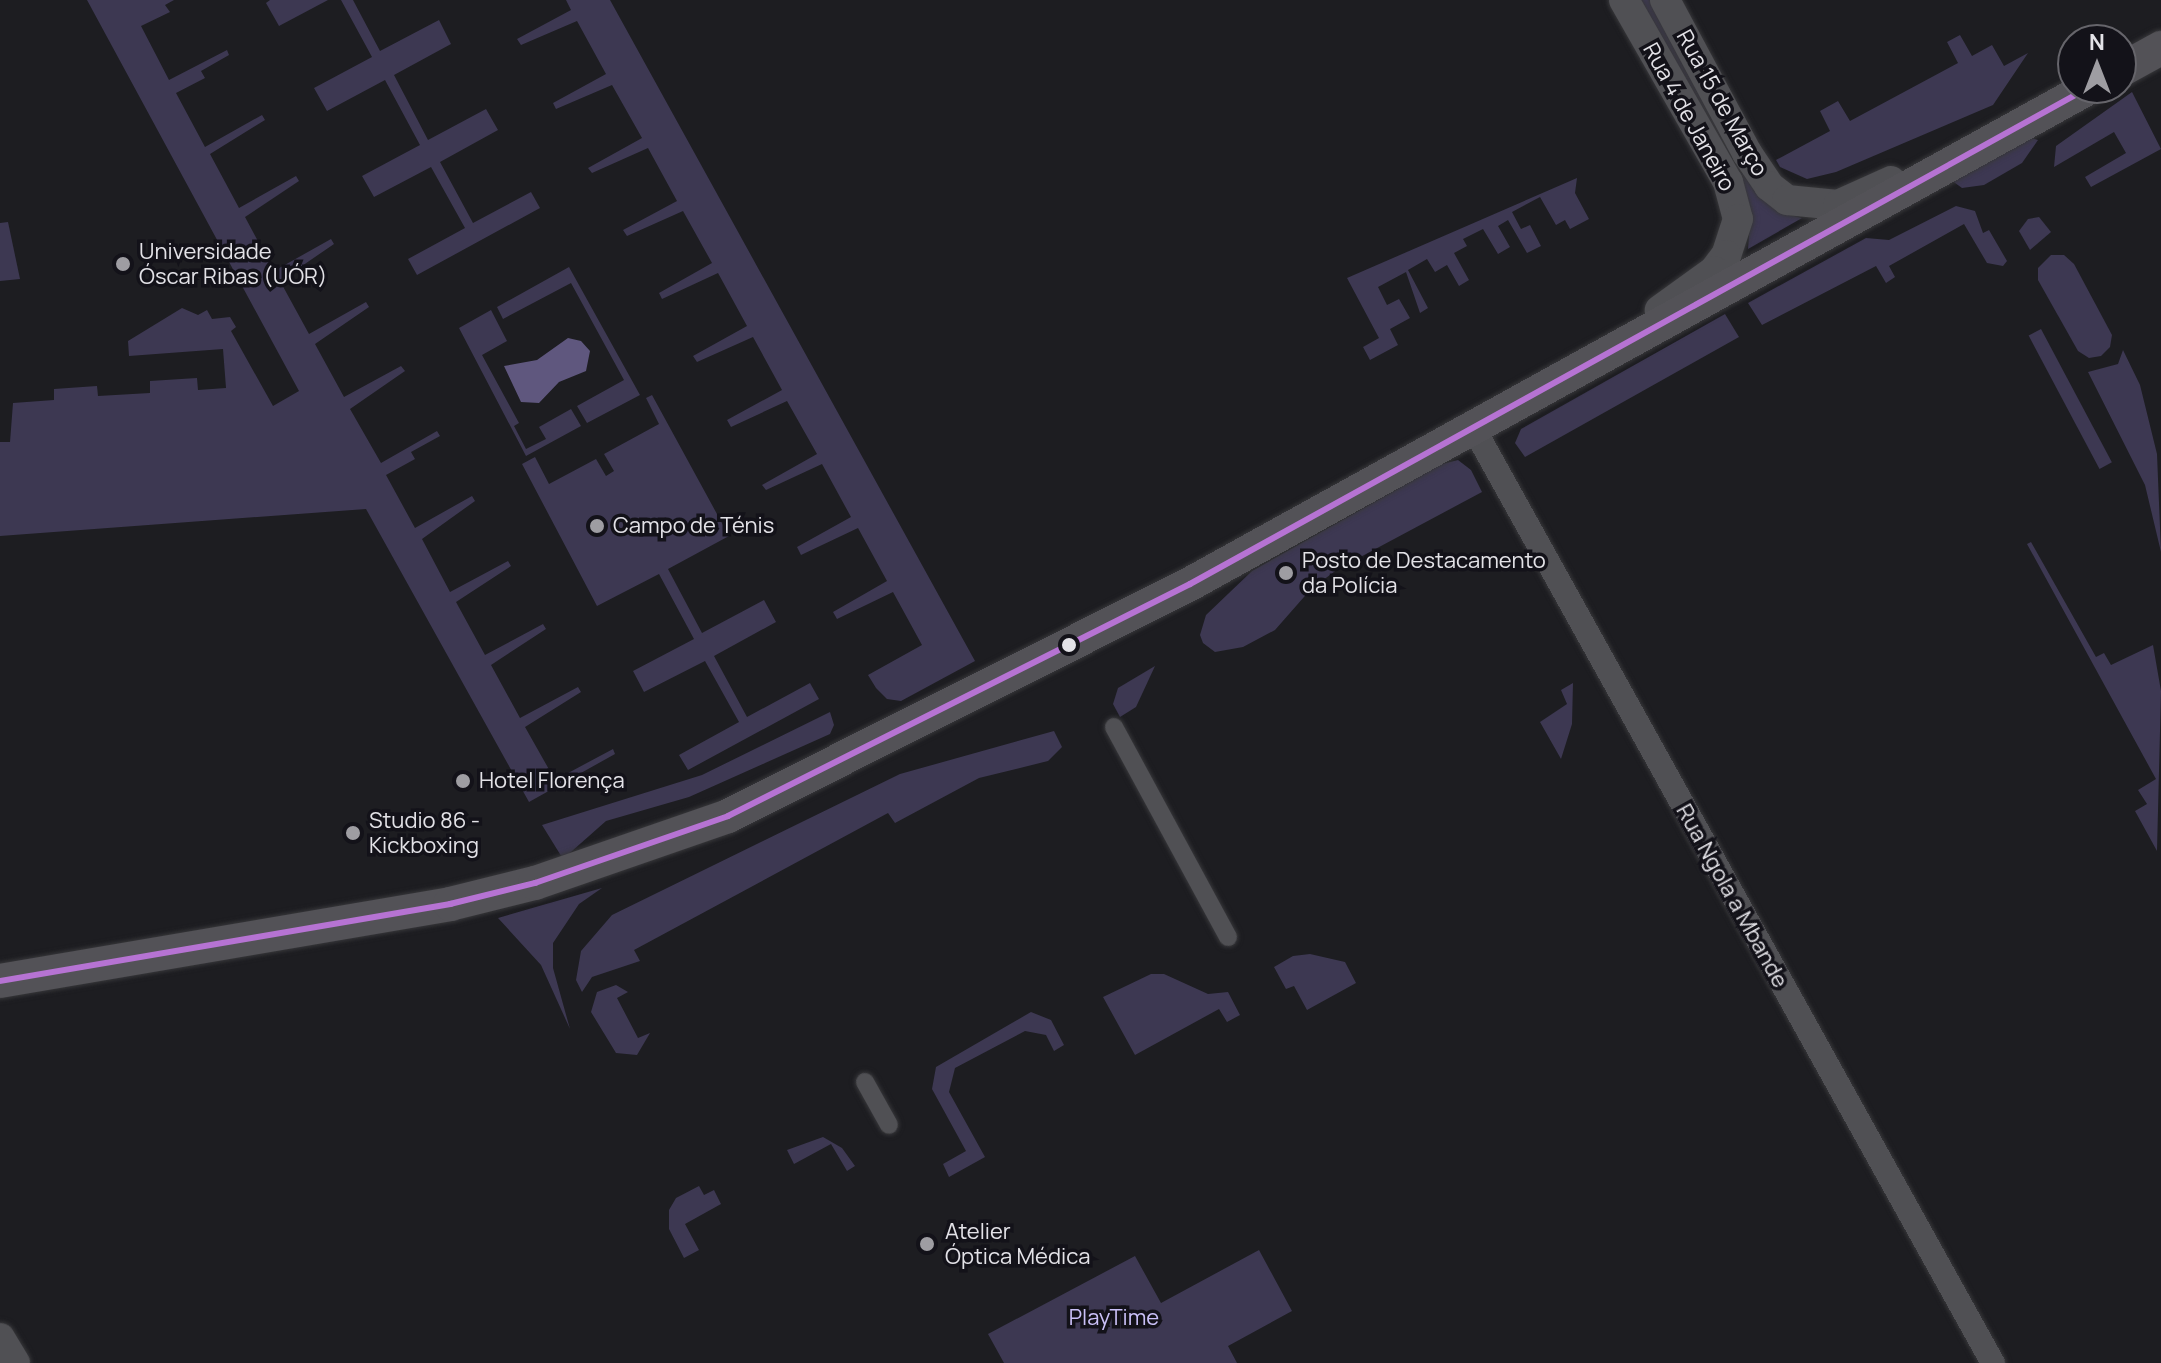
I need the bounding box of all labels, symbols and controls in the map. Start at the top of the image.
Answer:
north arrow [2057,24,2137,104]
street label: Rua 15 de Março [1671,25,1773,181]
text: N [2089,27,2105,57]
street label: Rua 4 de Janeiro [1637,38,1741,196]
place label: Universidade Óscar Ribas (UÓR) [139,238,327,290]
marker: Universidade Óscar Ribas (UÓR) [114,255,132,273]
place label: Campo de Ténis [613,513,774,539]
marker: Campo de Ténis [588,517,606,535]
place label: Posto de Destacamento da Polícia [1302,547,1546,598]
marker: Posto de Destacamento da Polícia [1277,564,1295,582]
unlabelled marker [1061,637,1077,653]
place label: Hotel Florença [479,768,625,794]
marker: Hotel Florença [454,772,472,790]
street label: Rua Ngola a Mbande [1671,800,1793,992]
place label: Studio 86 - Kickboxing [369,807,480,858]
marker: Studio 86 - Kickboxing [344,824,362,842]
place label: Atelier Óptica Médica [945,1218,1090,1270]
marker: Atelier Óptica Médica [916,1233,938,1255]
park label: PlayTime [1069,1305,1159,1331]

